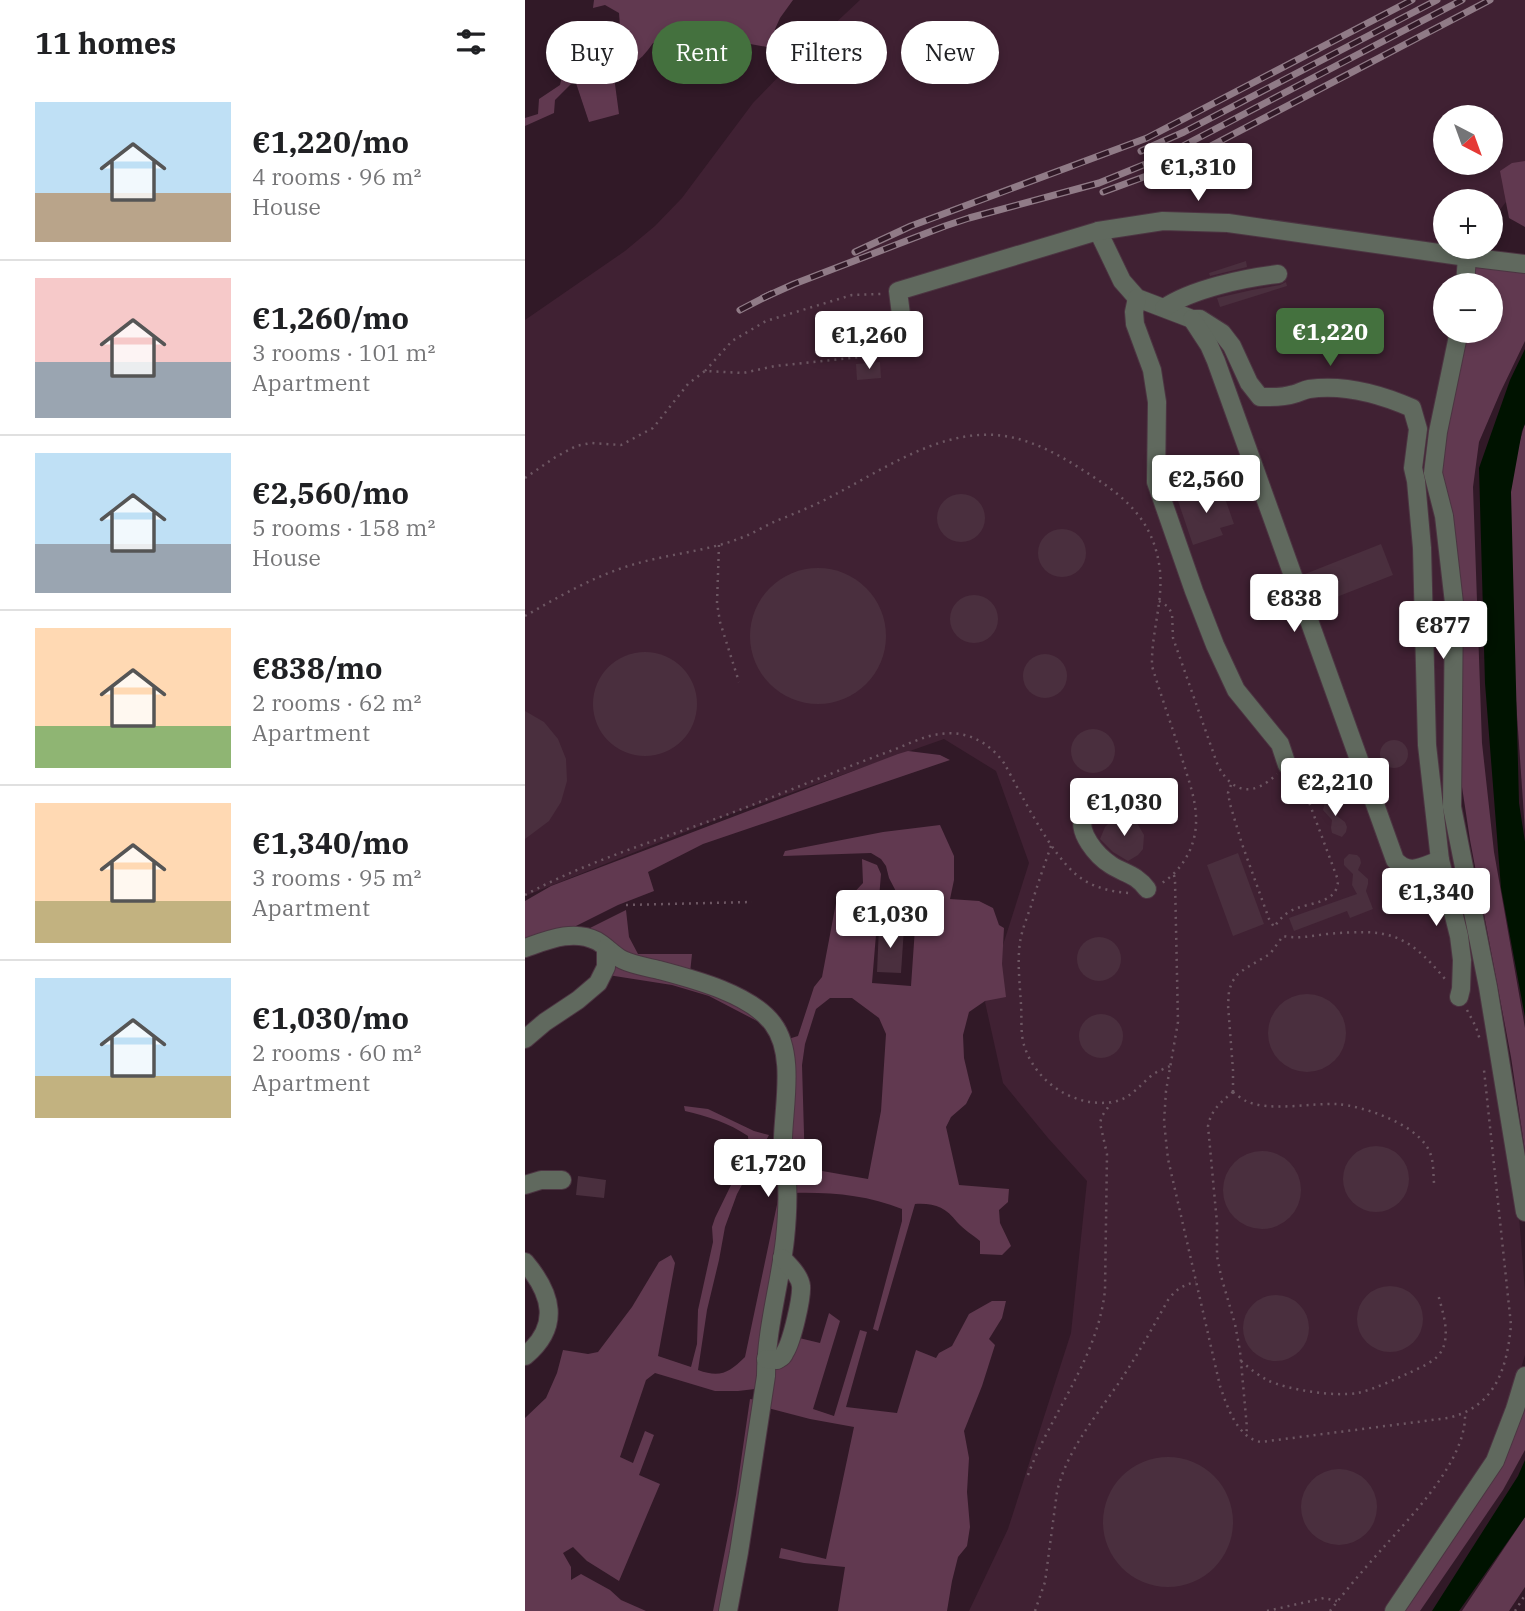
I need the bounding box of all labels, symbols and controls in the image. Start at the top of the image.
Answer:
chip: Buy [546,21,638,84]
chip: Rent [652,21,752,84]
chip: Filters [766,21,887,84]
chip: New [901,21,999,84]
text: 11 homes [35,23,176,62]
icon: filters [452,23,490,61]
north arrow [1433,105,1503,175]
map controls [1433,105,1503,343]
text: €1,220/mo [252,122,409,161]
icon: home [91,130,175,214]
pin: €1,310 [1141,144,1255,203]
text: €1,310 [1160,151,1236,181]
text: 4 rooms · 96 m² [252,161,422,191]
button: + [1433,189,1503,259]
text: House [252,191,321,221]
button: − [1433,273,1503,343]
text: €1,260/mo [252,298,409,337]
icon: home [91,306,175,390]
pin: €1,220 [1273,308,1387,368]
pin: €1,260 [812,312,926,371]
text: €1,220 [1292,316,1368,346]
text: €1,260 [831,319,907,349]
text: 3 rooms · 101 m² [252,337,435,367]
text: Apartment [252,367,370,397]
pin: €2,560 [1149,456,1263,515]
text: €2,560 [1168,463,1244,493]
text: €2,560/mo [252,473,409,512]
icon: home [91,481,175,565]
text: 5 rooms · 158 m² [252,512,435,542]
text: House [252,542,321,572]
pin: €838 [1253,574,1335,634]
text: €838 [1266,582,1322,612]
pin: €877 [1402,602,1484,661]
text: €877 [1415,609,1471,639]
text: €838/mo [252,648,383,687]
icon: home [91,656,175,740]
text: 2 rooms · 62 m² [252,687,422,717]
text: Apartment [252,717,370,747]
pin: €2,210 [1278,758,1392,818]
text: €2,210 [1297,766,1373,796]
pin: €1,030 [1067,778,1181,838]
text: €1,030 [1086,786,1162,816]
text: €1,340/mo [252,823,409,862]
icon: home [91,831,175,915]
text: 3 rooms · 95 m² [252,862,422,892]
pin: €1,340 [1379,869,1493,928]
text: €1,340 [1398,876,1474,906]
pin: €1,030 [833,890,947,950]
text: Apartment [252,892,370,922]
text: €1,030 [852,898,928,928]
text: €1,030/mo [252,998,409,1037]
icon: home [91,1006,175,1090]
text: 2 rooms · 60 m² [252,1037,422,1067]
text: Apartment [252,1067,370,1097]
pin: €1,720 [711,1140,825,1199]
text: €1,720 [730,1147,806,1177]

